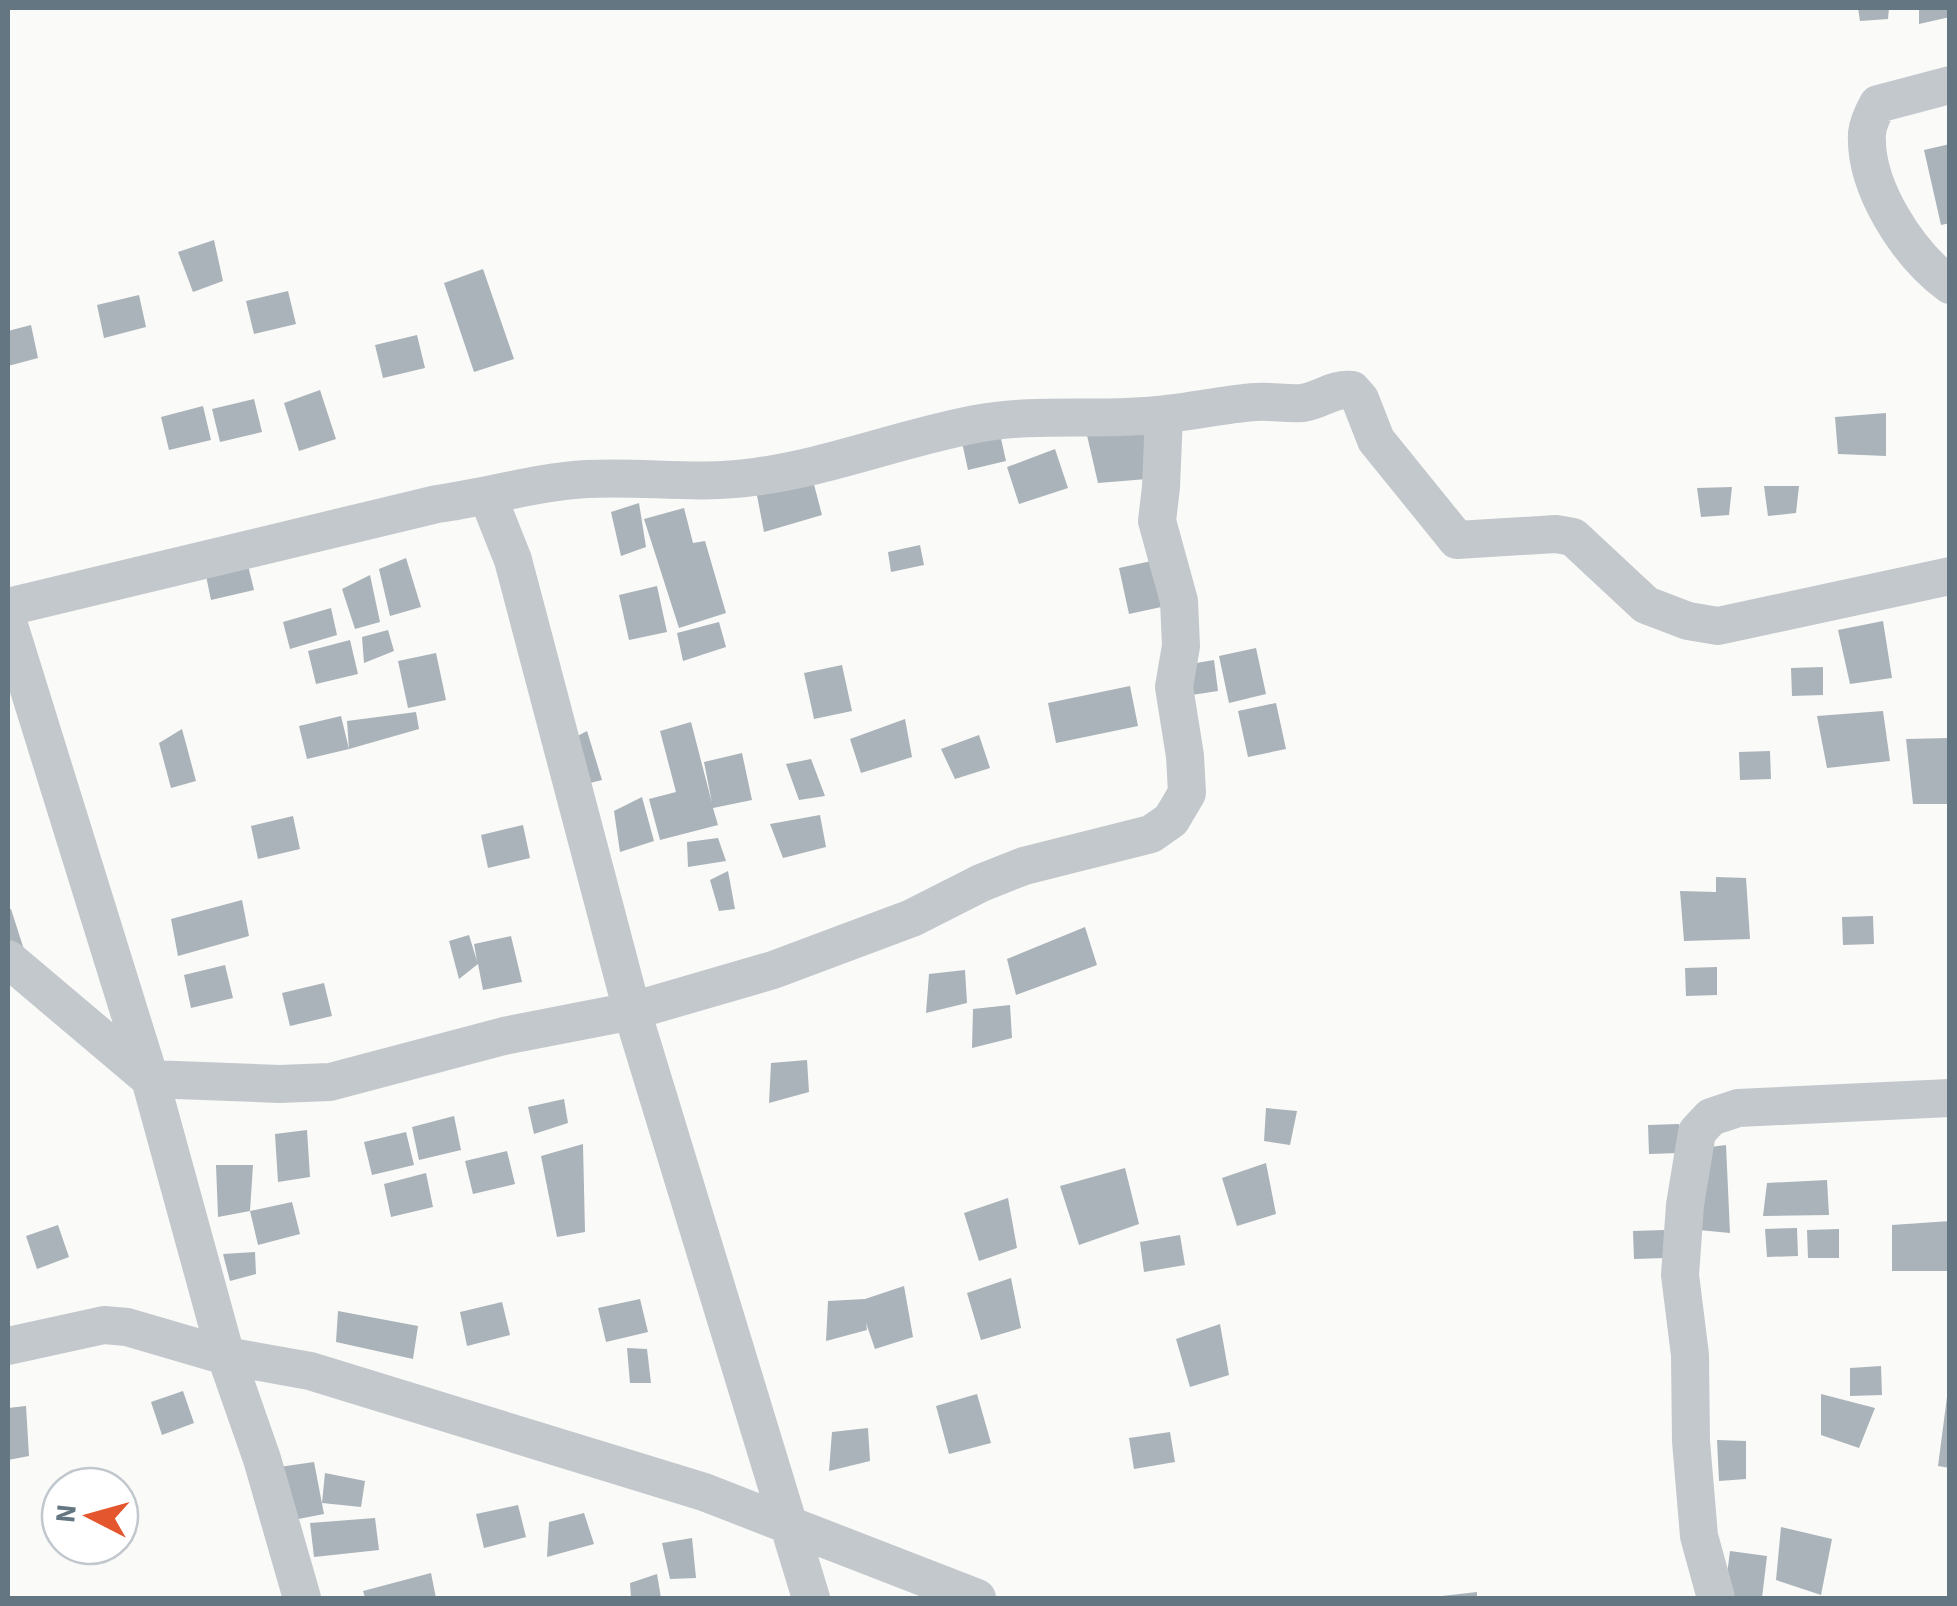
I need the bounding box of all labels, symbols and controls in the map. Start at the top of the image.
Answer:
north arrow [40,1466,140,1566]
text: N [45,1502,87,1525]

